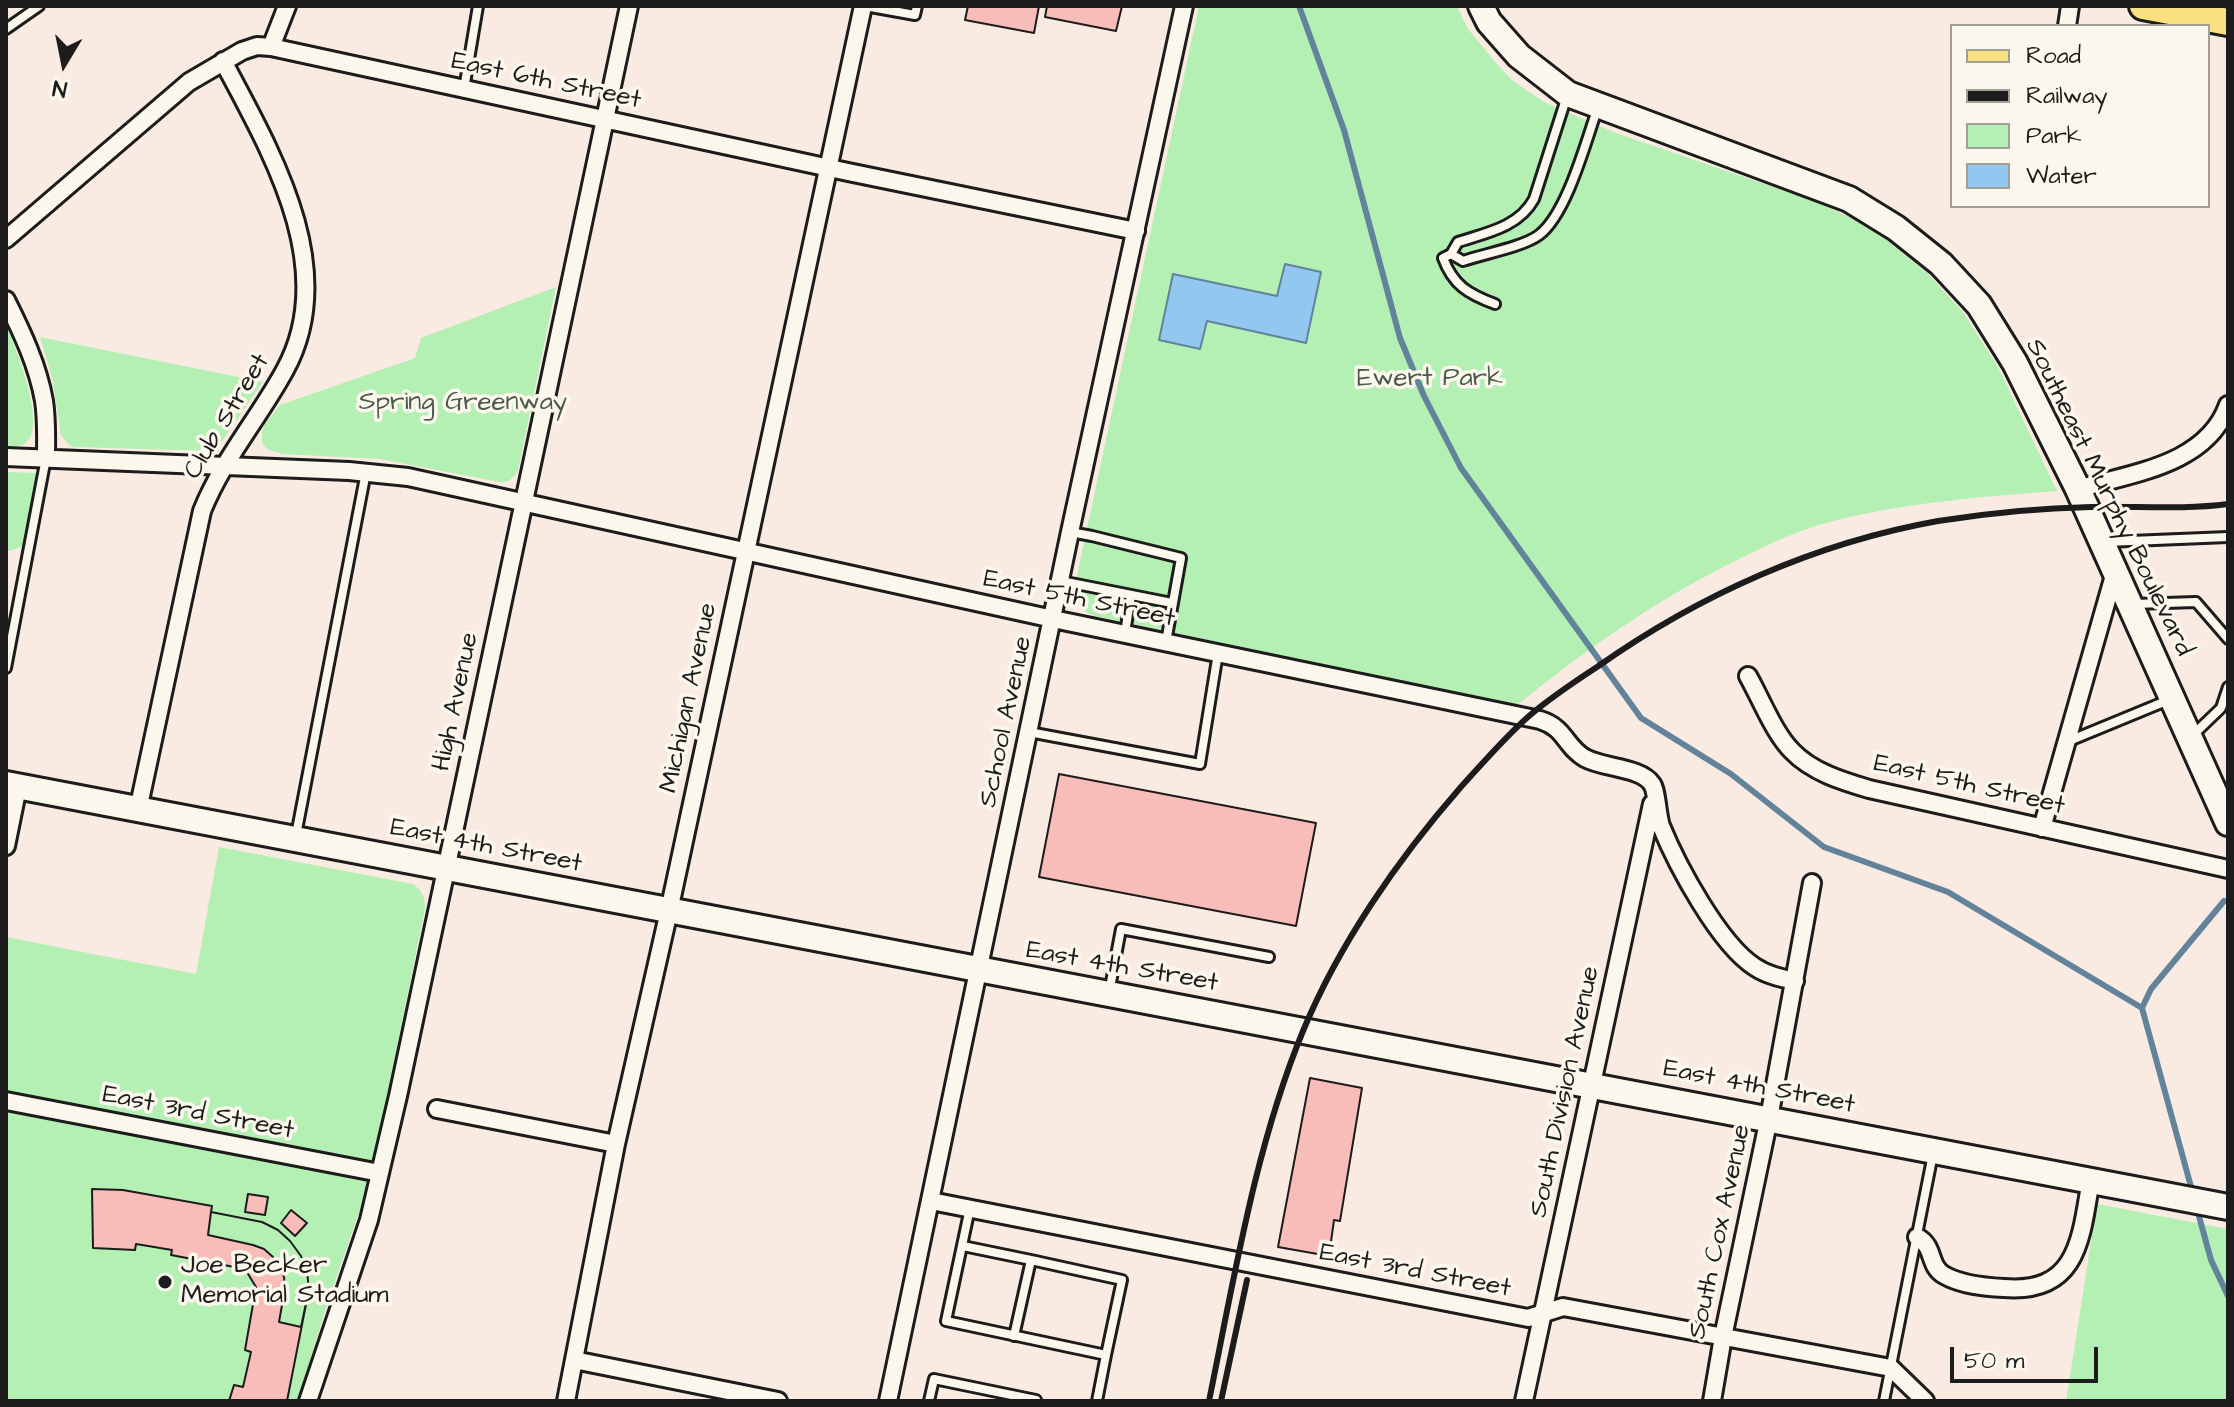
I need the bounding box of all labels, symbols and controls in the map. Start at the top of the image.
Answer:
north arrow [24,24,104,104]
legend [1950,24,2210,208]
text: Road [2026,39,2081,73]
street label: East 6th Street [448,47,644,117]
text: N [50,72,69,105]
text: Railway [2026,79,2108,113]
text: Park [2026,119,2082,153]
text: Water [2026,159,2097,193]
street label: Southeast Murphy Boulevard [2017,334,2199,662]
street label: Club Street [178,349,278,485]
park label: Ewert Park [1357,364,1503,396]
park label: Spring Greenway [359,388,567,420]
street label: East 5th Street [980,564,1178,636]
street label: Michigan Avenue [655,600,725,796]
street label: High Avenue [427,630,487,774]
street label: School Avenue [974,634,1040,810]
street label: East 5th Street [1870,749,2068,823]
street label: East 4th Street [388,813,584,881]
street label: East 4th Street [1024,936,1220,1000]
street label: South Division Avenue [1524,964,1608,1220]
street label: East 4th Street [1661,1054,1857,1122]
street label: East 3rd Street [100,1080,296,1148]
street label: South Cox Avenue [1683,1122,1759,1342]
street label: East 3rd Street [1317,1238,1513,1306]
place label: Joe Becker Memorial Stadium [181,1251,389,1312]
marker: Joe Becker Memorial Stadium [156,1273,174,1291]
scale bar [1954,1331,2102,1381]
text: 50 m [1964,1344,2024,1378]

